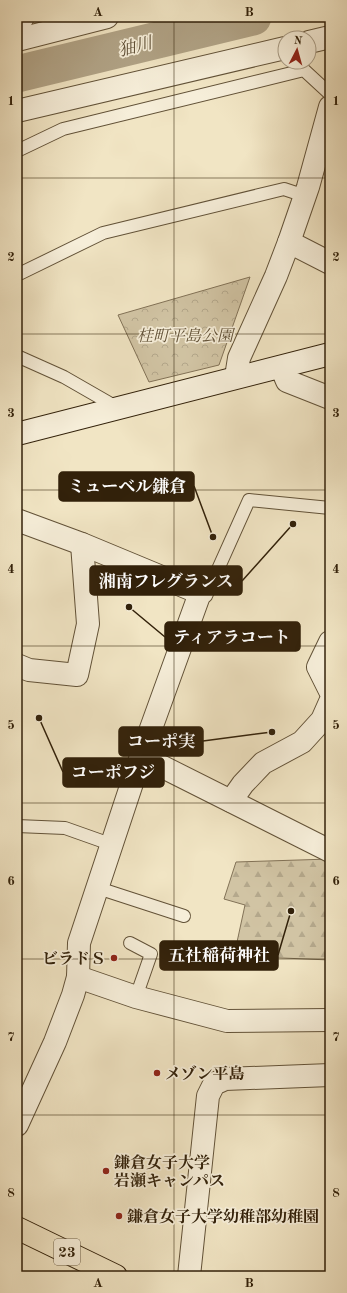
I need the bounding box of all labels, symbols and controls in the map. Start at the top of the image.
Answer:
text: A [93,6,103,19]
text: B [244,6,254,19]
north arrow [277,30,317,70]
water label: 㹨川 [116,33,156,60]
text: N [293,36,303,48]
text: 1 [7,95,15,108]
text: 1 [332,95,340,108]
text: 2 [7,251,15,264]
text: 2 [332,251,340,264]
park label: 桂町平島公園 [137,327,236,345]
text: 3 [7,407,15,420]
text: 3 [332,407,340,420]
callout: ミューベル鎌倉 [59,472,194,501]
text: ミューベル鎌倉 [68,477,186,496]
text: 4 [7,563,15,576]
text: 4 [332,563,340,576]
callout: 湘南フレグランス [90,566,242,595]
text: 湘南フレグランス [99,572,233,591]
callout: ティアラコート [165,622,300,651]
text: ティアラコート [173,629,291,647]
text: 5 [7,719,15,732]
text: 5 [332,719,340,732]
callout: コーポ実 [119,727,203,756]
text: コーポ実 [127,732,195,751]
callout: コーポフジ [63,758,164,787]
text: コーポフジ [71,764,155,782]
text: 6 [7,875,15,888]
text: 6 [332,875,340,888]
callout: 五社稲荷神社 [160,941,278,970]
text: 五社稲荷神社 [168,946,270,965]
place label: ビラドＳ [42,951,106,968]
marker: ビラドＳ [109,953,119,963]
text: 7 [7,1031,15,1044]
text: 7 [332,1031,340,1044]
place label: メゾン平島 [165,1065,245,1083]
marker: メゾン平島 [152,1068,162,1078]
place label: 鎌倉女子大学 岩瀬キャンパス [114,1154,225,1190]
marker: 鎌倉女子大学 岩瀬キャンパス [101,1166,111,1176]
text: 8 [7,1187,15,1200]
text: 8 [332,1187,340,1200]
place label: 鎌倉女子大学幼稚部幼稚園 [127,1208,319,1226]
marker: 鎌倉女子大学幼稚部幼稚園 [114,1211,124,1221]
road number: 23 [54,1239,80,1265]
text: A [93,1277,103,1290]
text: B [244,1277,254,1290]

